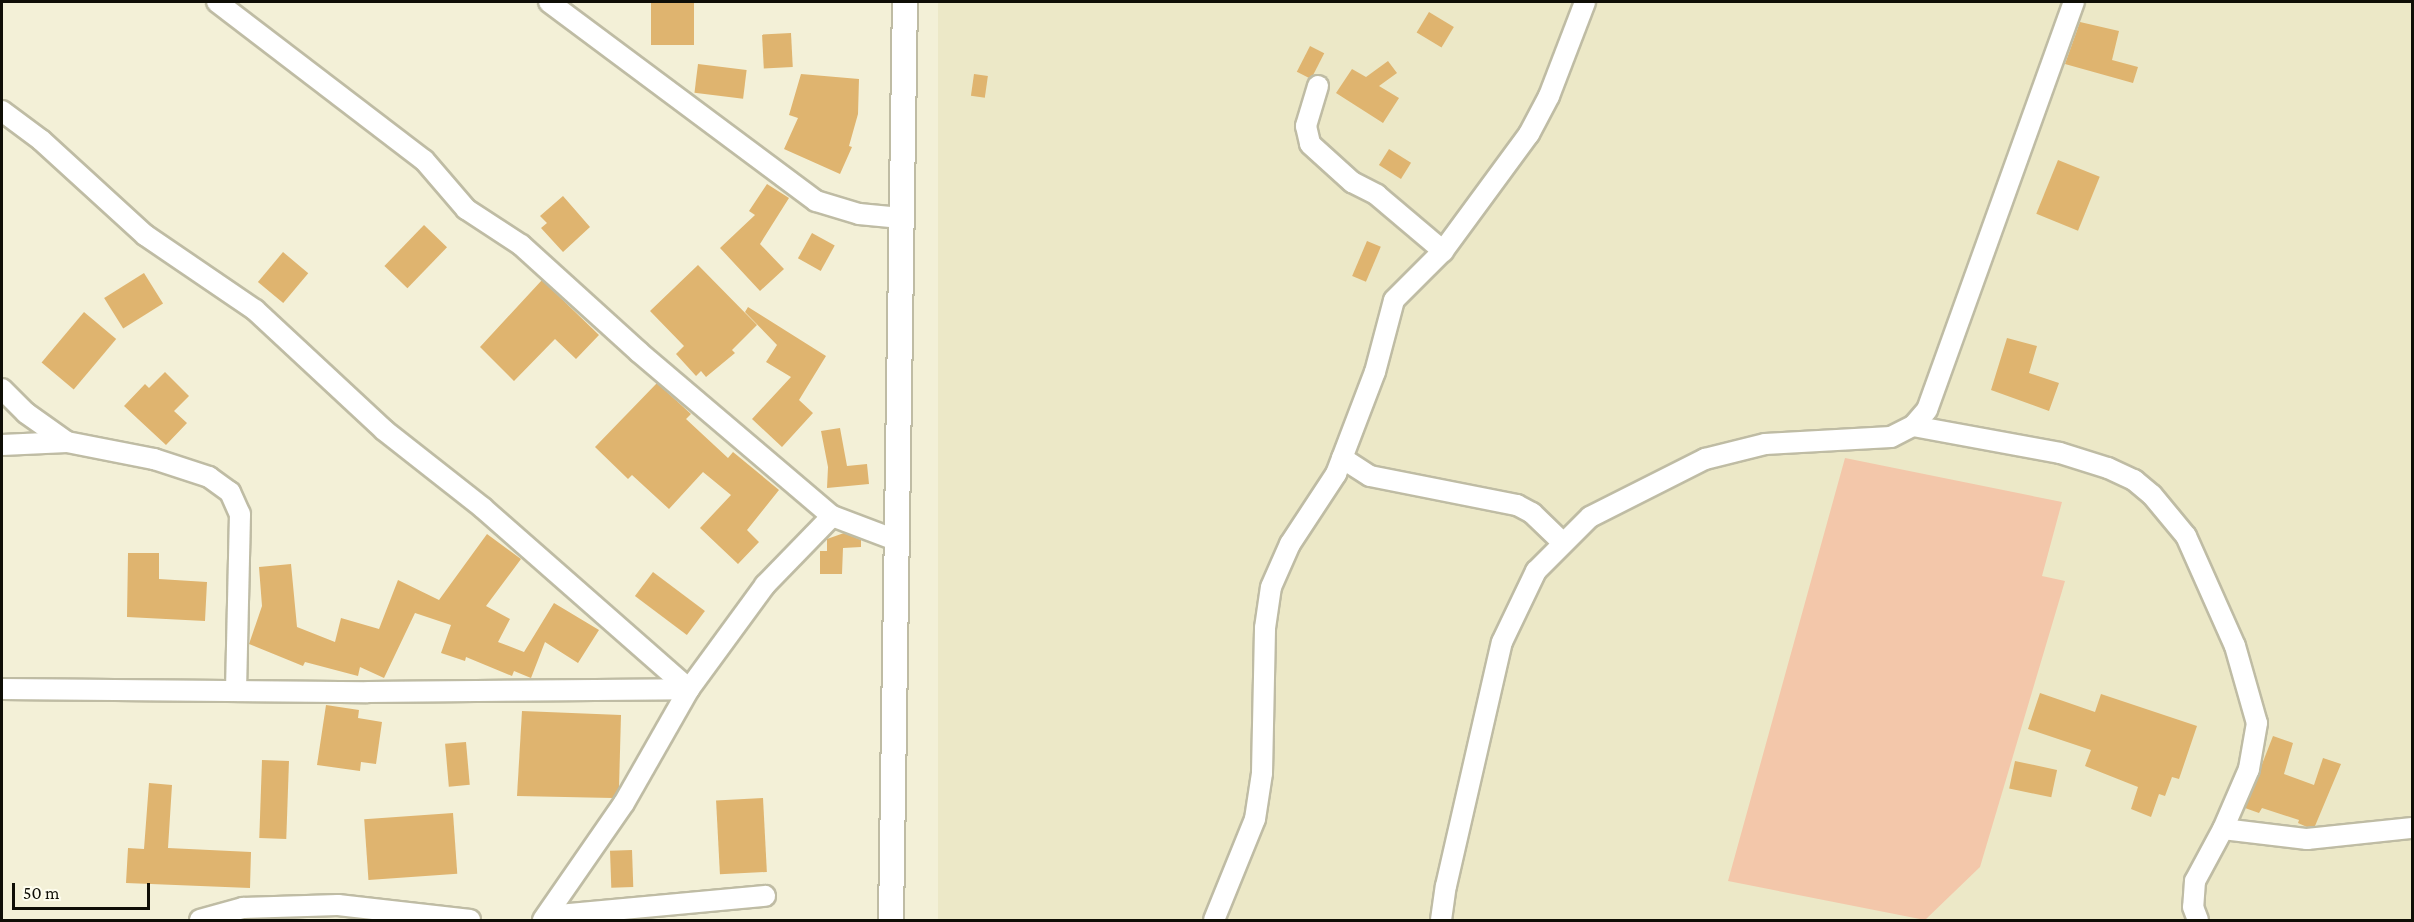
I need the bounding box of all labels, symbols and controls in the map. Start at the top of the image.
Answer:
scale bar [15,871,153,909]
text: 50 m [23,883,60,903]

